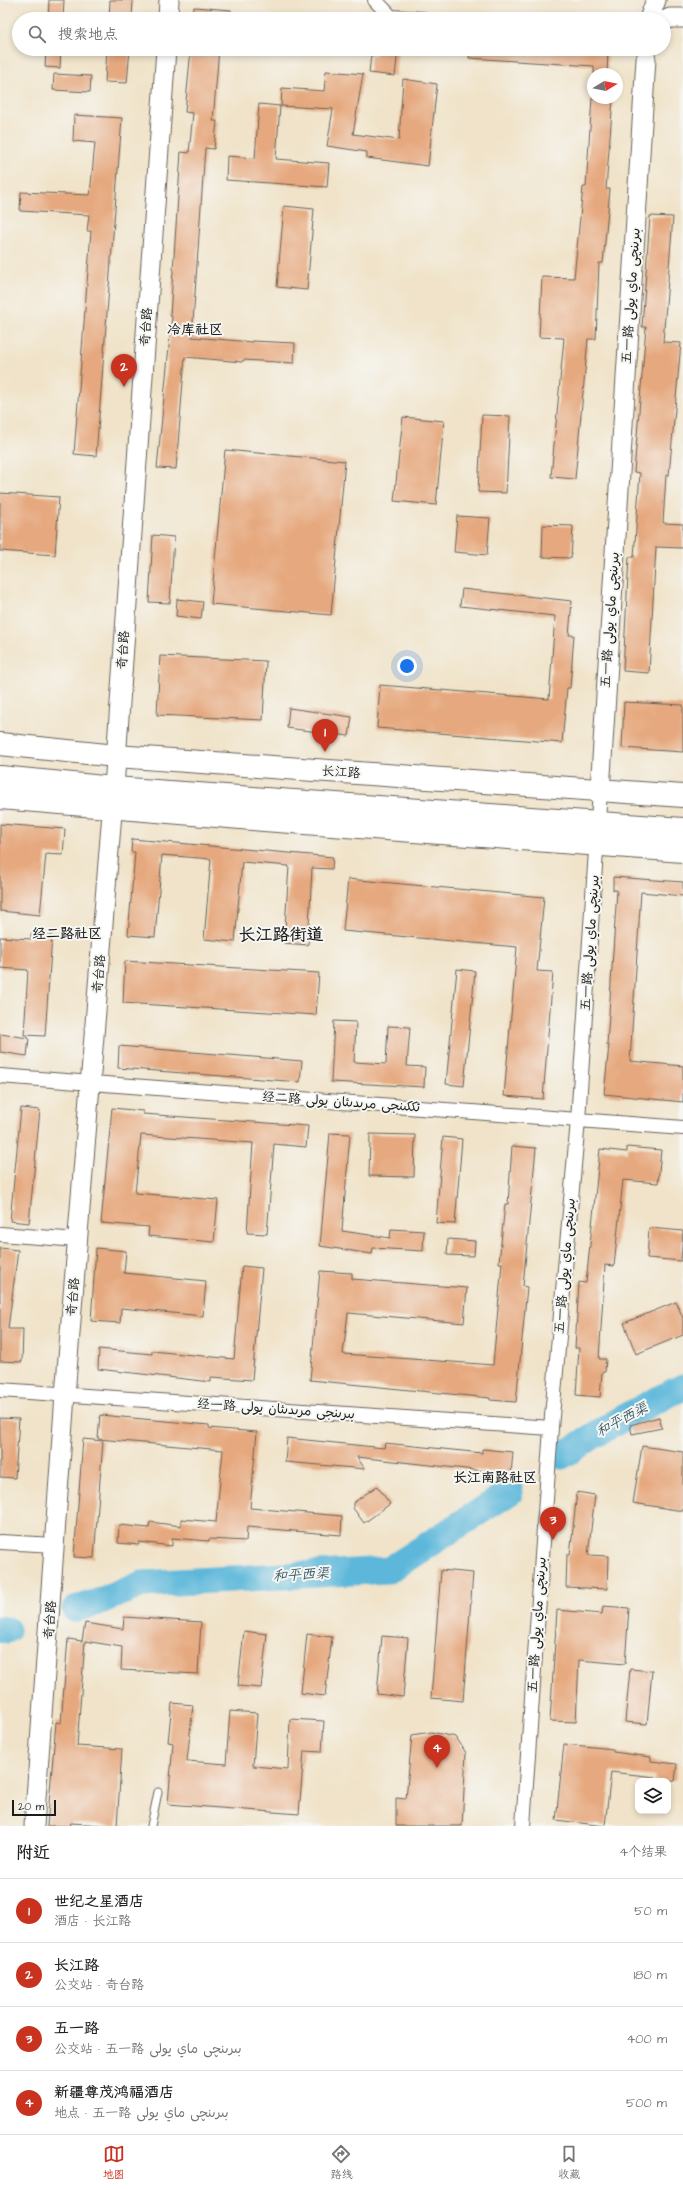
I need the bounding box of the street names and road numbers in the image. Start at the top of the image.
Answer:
street label: 五一路 بىرىنچى ماي يولى [617,227,645,365]
street label: 奇台路 [136,307,156,347]
street label: 五一路 بىرىنچى ماي يولى [596,551,624,689]
street label: 奇台路 [113,630,133,670]
street label: 长江路 [321,762,361,782]
street label: 五一路 بىرىنچى ماي يولى [576,874,604,1012]
street label: 奇台路 [88,954,110,994]
street label: 经二路 ئككىنجى مرىدىئان يولى [261,1087,421,1117]
street label: 五一路 بىرىنچى ماي يولى [550,1197,580,1335]
street label: 奇台路 [62,1277,84,1317]
street label: 经一路 بىرىنجى مرىدىئان يولى [196,1395,356,1423]
street label: 五一路 بىرىنچى ماي يولى [523,1556,551,1694]
street label: 奇台路 [40,1600,60,1640]

